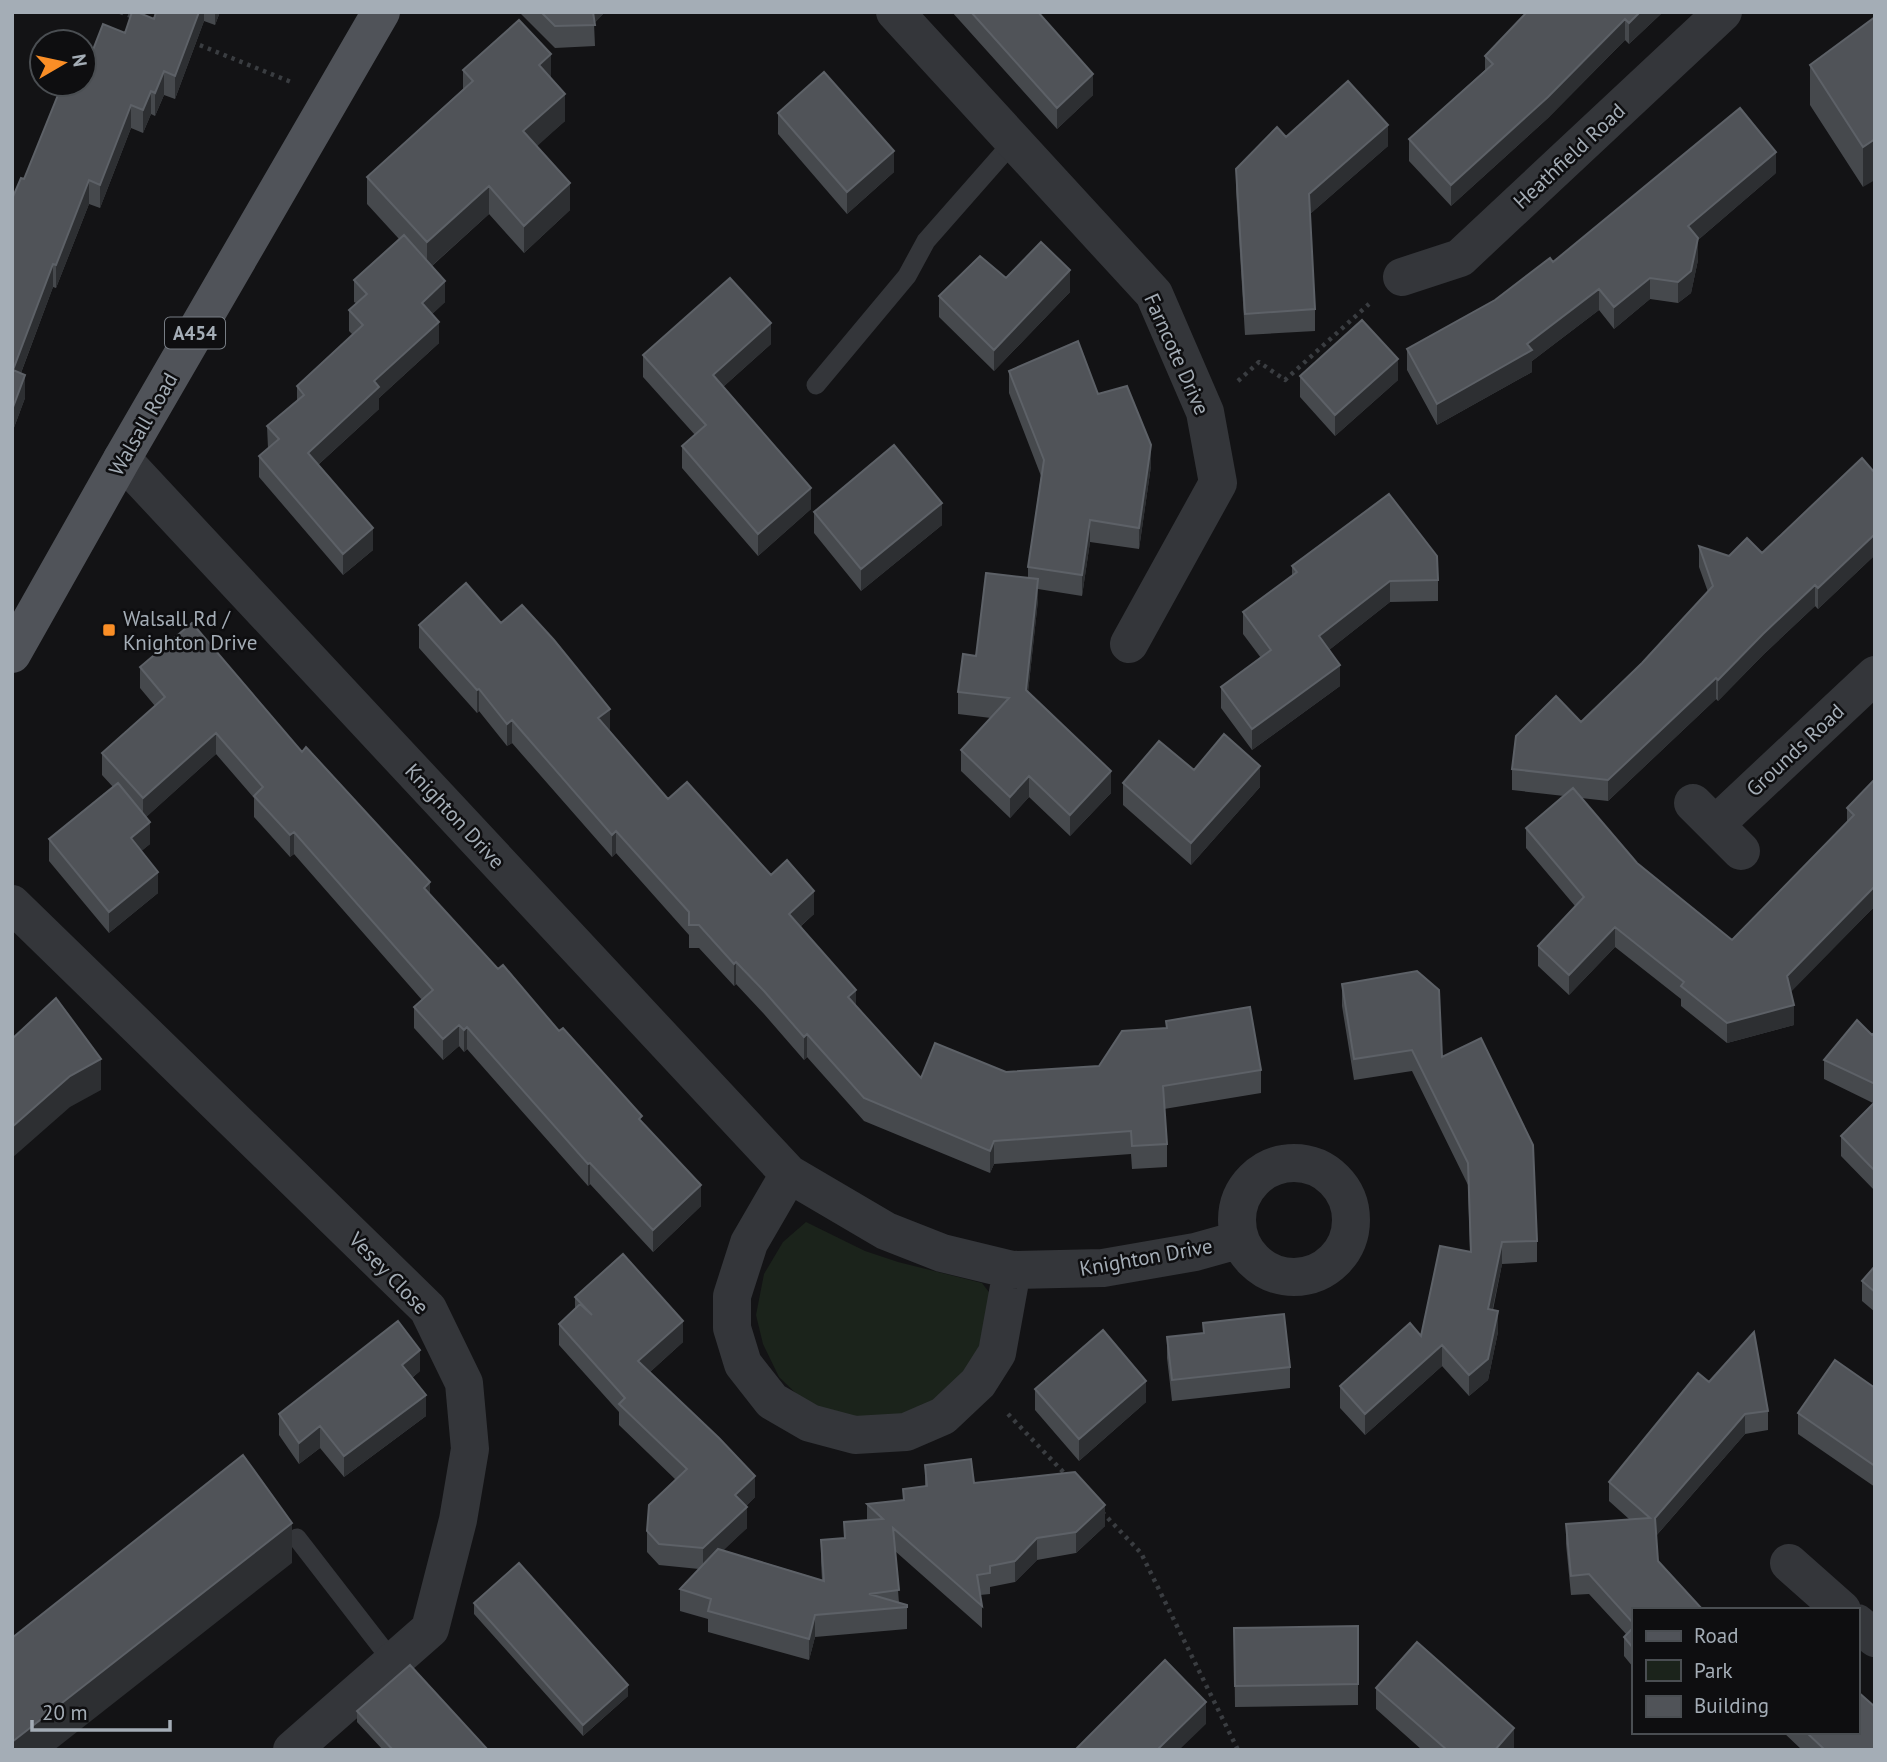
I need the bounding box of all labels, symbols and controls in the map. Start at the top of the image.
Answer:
north arrow [28,28,98,98]
text: N [67,52,93,68]
street label: Heathfield Road [1507,97,1631,215]
street label: Farncote Drive [1138,289,1216,419]
road number: A454 [165,318,225,348]
street label: Walsall Road [103,368,183,480]
place label: Walsall Rd / Knighton Drive [123,605,257,656]
marker: Walsall Rd / Knighton Drive [101,622,117,638]
street label: Grounds Road [1740,698,1850,802]
street label: Knighton Drive [399,758,511,874]
street label: Vesey Close [342,1226,435,1320]
street label: Knighton Drive [1077,1232,1215,1282]
legend [1632,1608,1859,1734]
text: Road [1694,1622,1738,1649]
text: Park [1694,1657,1733,1684]
scale bar [32,1688,170,1732]
text: Building [1694,1692,1769,1719]
text: 20 m [42,1699,88,1726]

